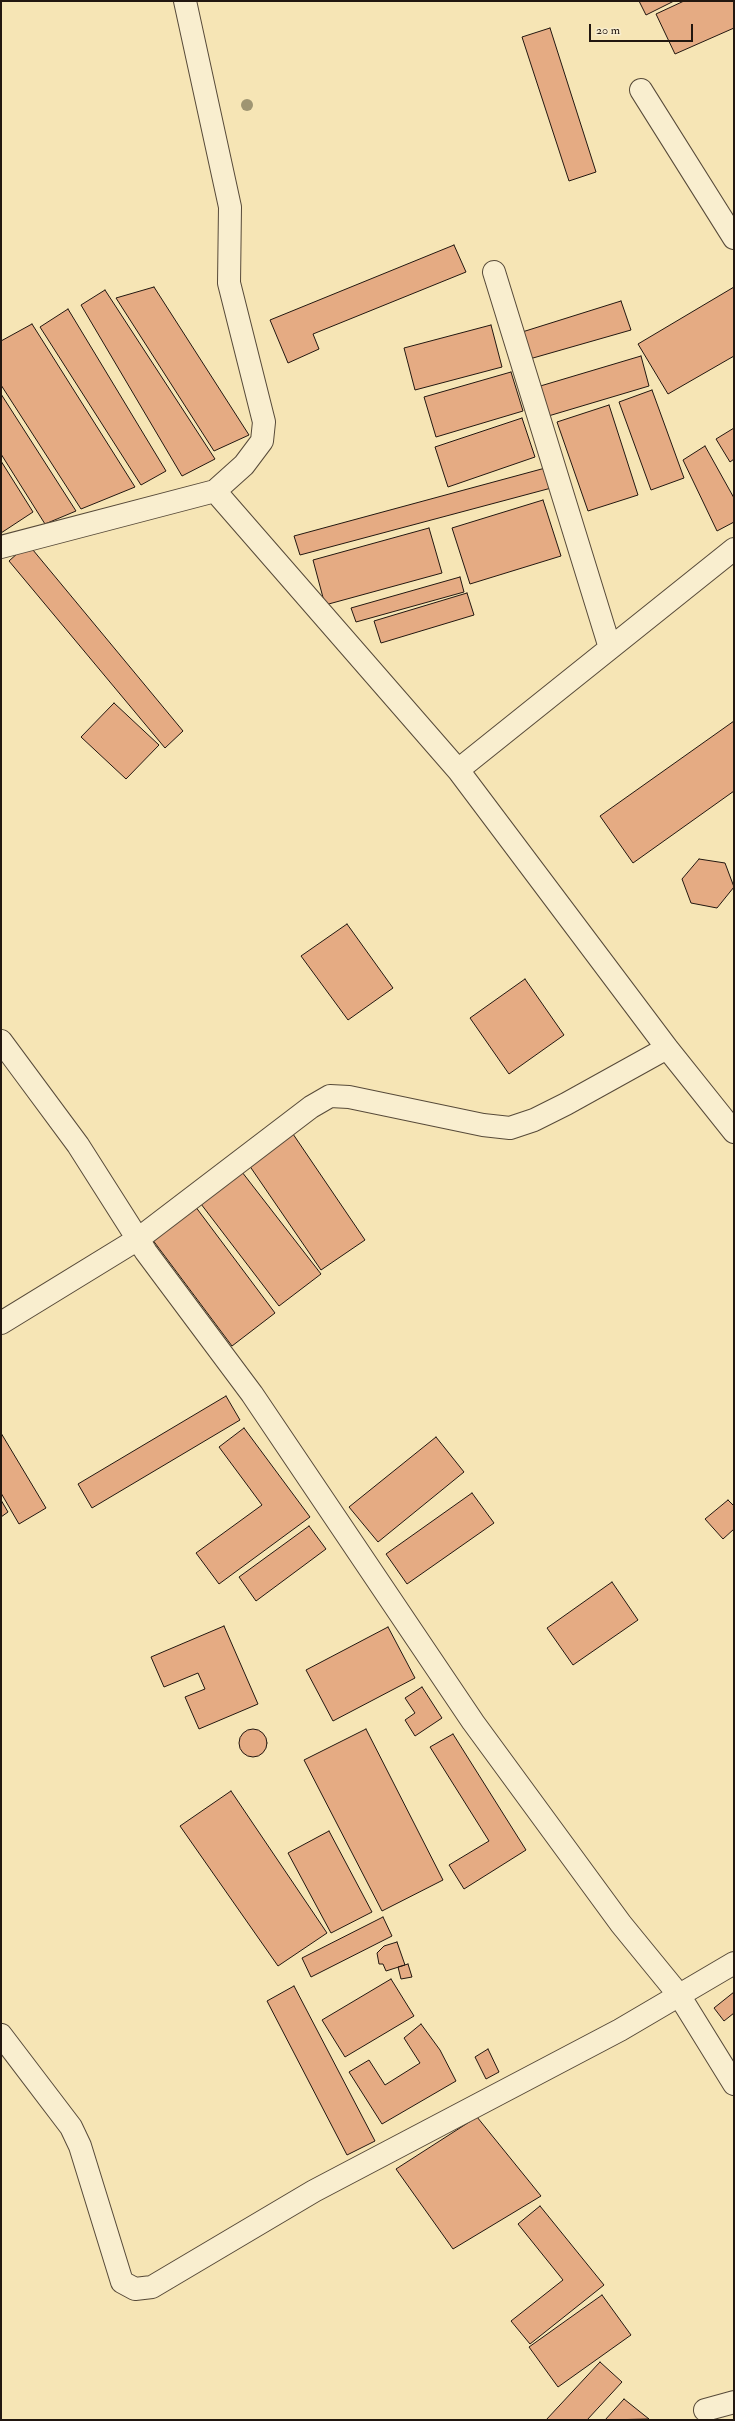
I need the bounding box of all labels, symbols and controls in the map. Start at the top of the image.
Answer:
scale bar [591,16,695,42]
text: 20 m [596,23,620,38]

